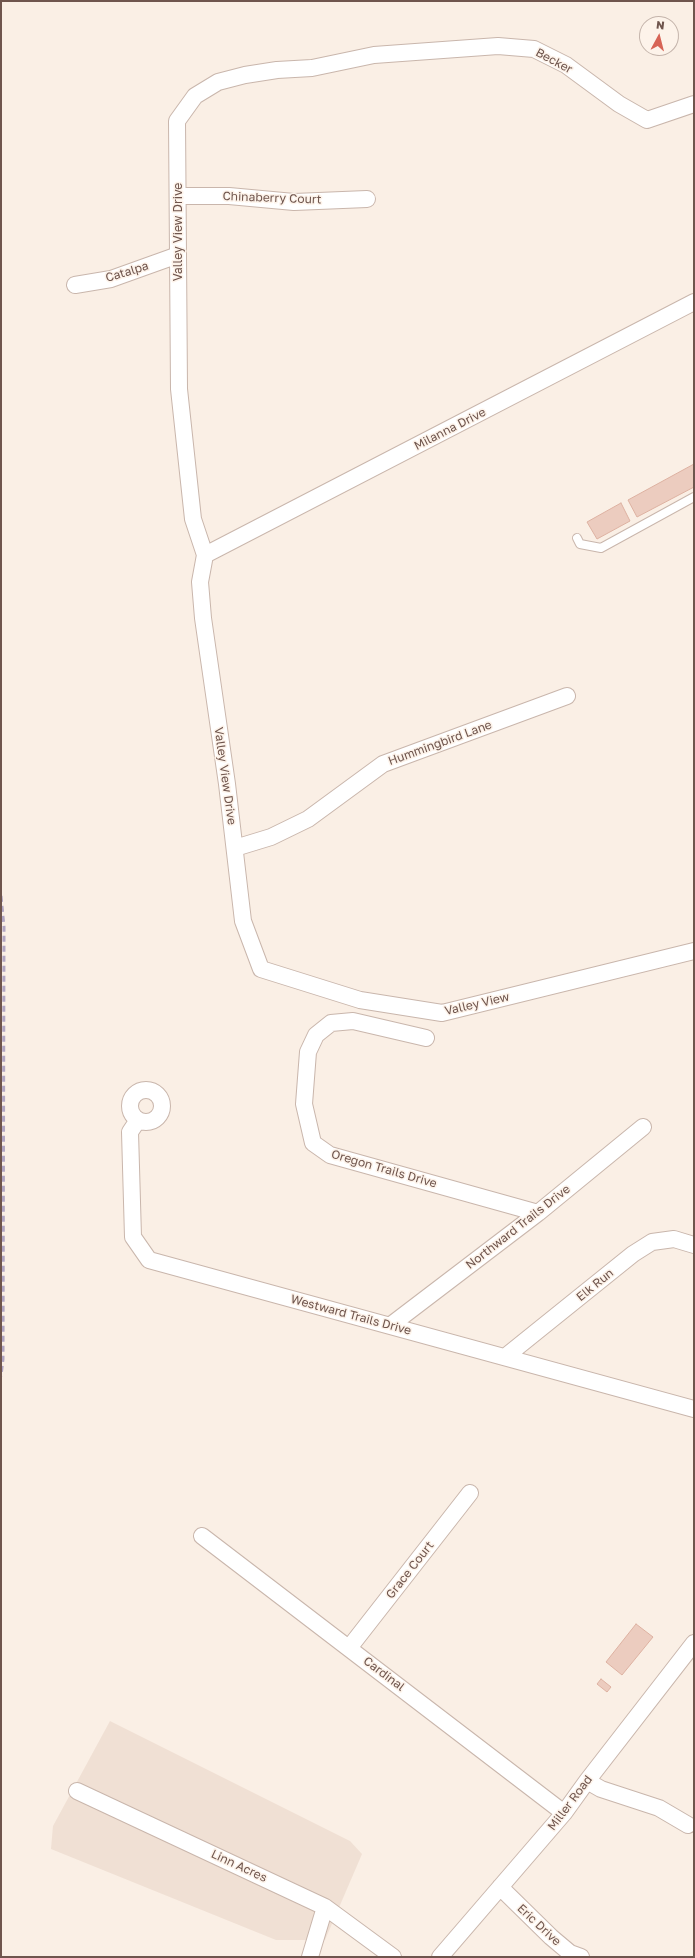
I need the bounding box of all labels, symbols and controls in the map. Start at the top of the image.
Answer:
north arrow [639,16,679,56]
text: N [655,18,665,32]
street label: Becker [533,45,575,77]
street label: Valley View Drive [171,183,185,281]
street label: Chinaberry Court [222,189,322,207]
street label: Catalpa [104,259,150,285]
street label: Milanna Drive [412,405,488,453]
street label: Hummingbird Lane [386,718,494,768]
street label: Valley View Drive [211,726,239,826]
street label: Valley View [443,990,511,1018]
street label: Oregon Trails Drive [330,1147,438,1191]
street label: Northward Trails Drive [463,1182,573,1272]
street label: Elk Run [574,1266,616,1304]
street label: Westward Trails Drive [289,1292,413,1338]
street label: Grace Court [383,1539,437,1601]
street label: Cardinal [360,1654,408,1694]
street label: Miller Road [545,1773,595,1833]
street label: Linn Acres [209,1847,269,1885]
street label: Eric Drive [514,1901,564,1949]

